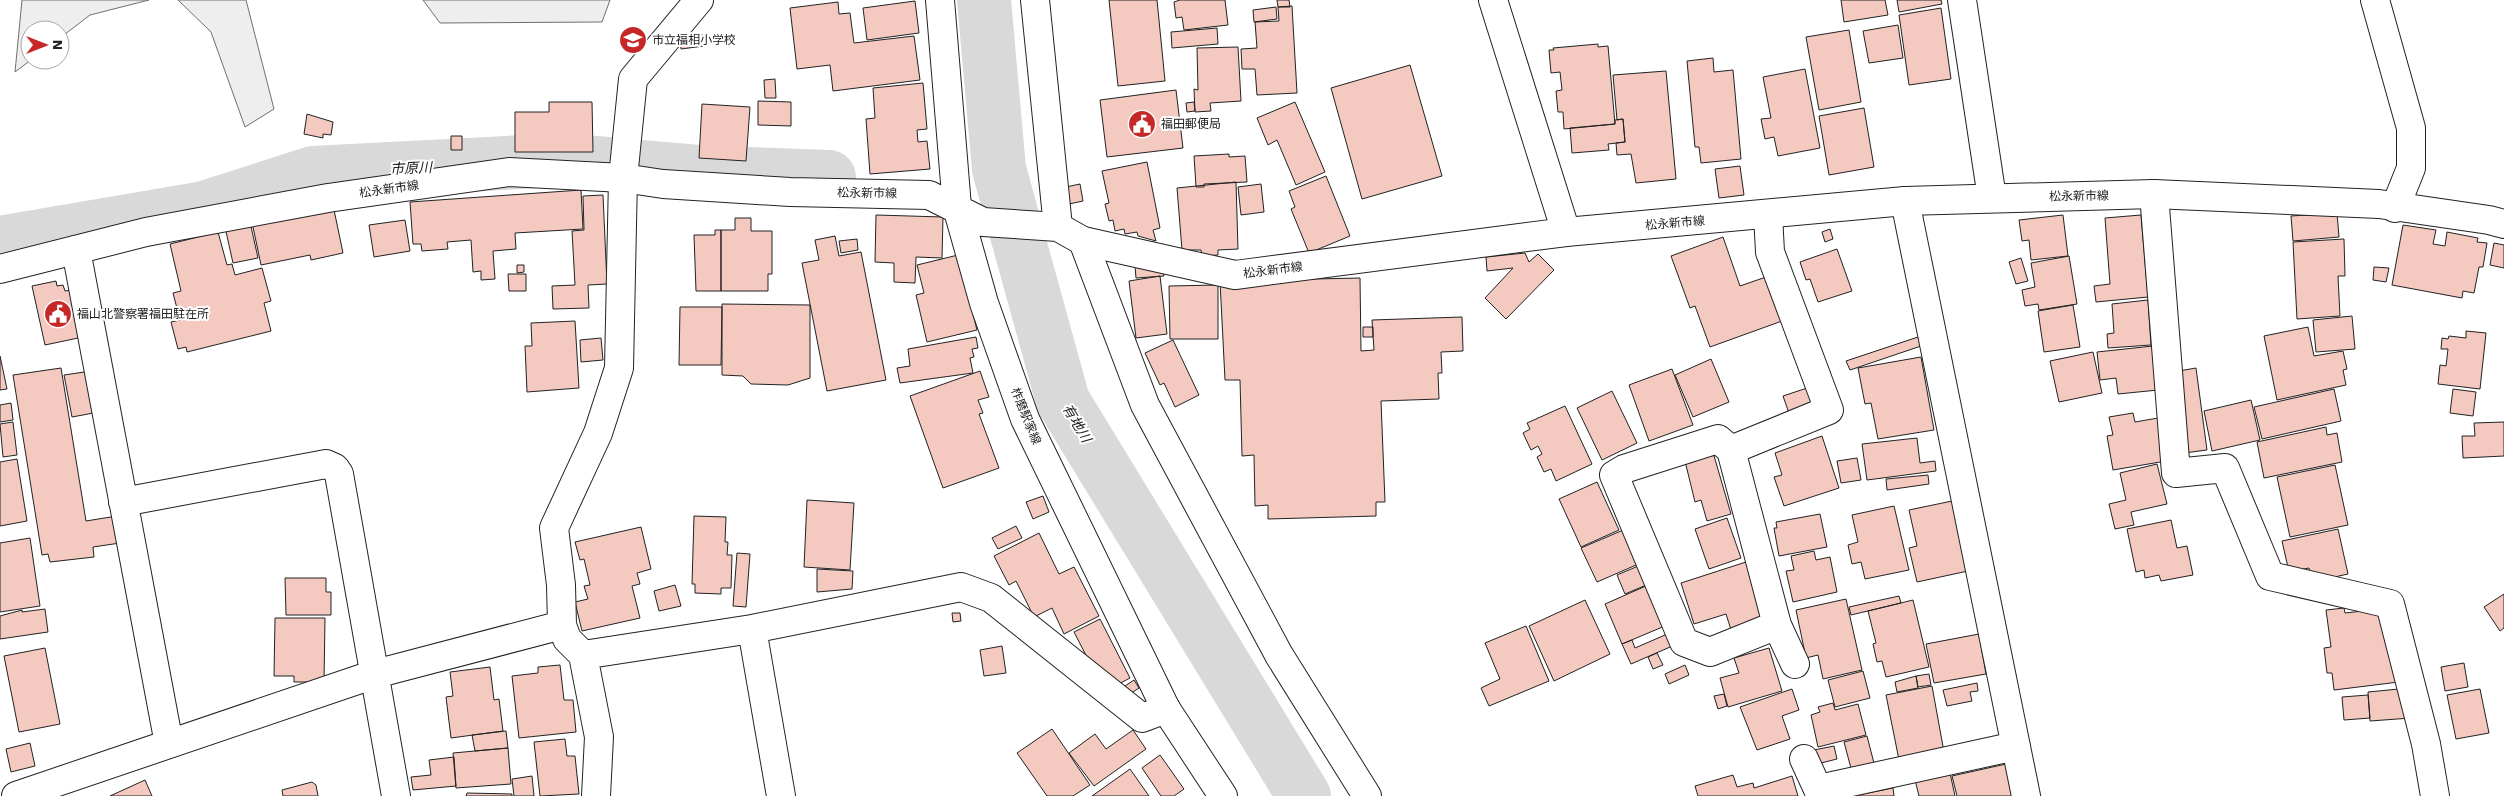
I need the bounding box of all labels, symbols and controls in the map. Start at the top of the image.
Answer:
north arrow [20,20,70,70]
school or university icon: 市立福相小学校 [618,25,648,55]
place label: 市立福相小学校 [652,33,736,47]
text: N [50,40,66,50]
public building icon: 福田郵便局 [1127,109,1157,139]
place label: 福田郵便局 [1161,117,1221,131]
water label: 市原川 [390,159,434,177]
street label: 松永新市線 [358,178,420,200]
street label: 松永新市線 [837,185,897,201]
street label: 松永新市線 [2049,188,2109,204]
street label: 松永新市線 [1644,213,1706,233]
street label: 松永新市線 [1242,259,1304,281]
public building icon: 福山北警察署福田駐在所 [43,299,73,329]
place label: 福山北警察署福田駐在所 [77,307,209,321]
street label: 柞磨駅家線 [1008,386,1044,446]
water label: 有地川 [1059,401,1096,447]

